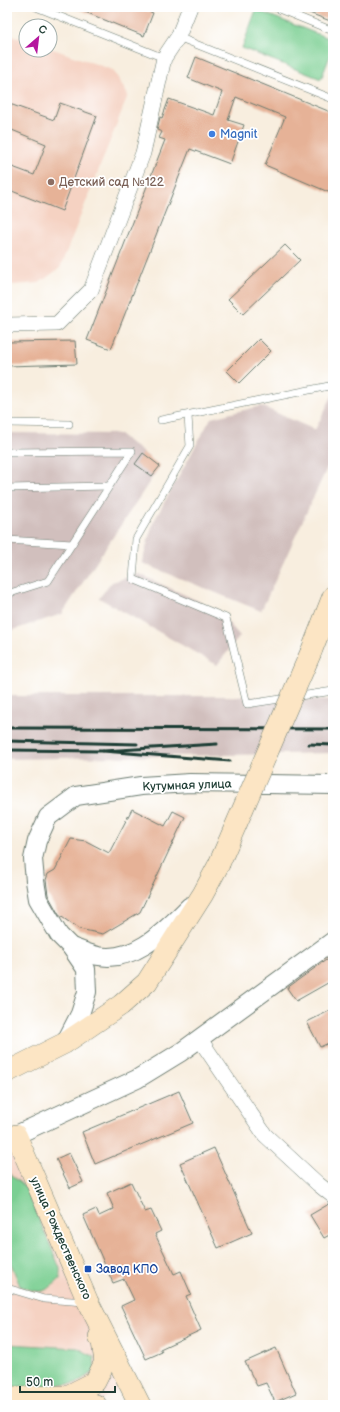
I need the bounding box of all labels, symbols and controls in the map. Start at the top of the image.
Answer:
north arrow [18,18,58,58]
text: С [36,22,49,37]
place label: Magnit [220,127,258,142]
marker: Magnit [207,129,217,139]
place label: Детский сад №122 [59,175,164,190]
marker: Детский сад №122 [46,177,56,187]
street label: Кутумная улица [142,776,232,795]
street label: улица Рождественского [27,1175,94,1302]
place label: Завод КПО [96,1262,159,1277]
marker: Завод КПО [83,1264,93,1274]
scale bar [20,1368,115,1394]
text: 50 m [26,1375,53,1390]

